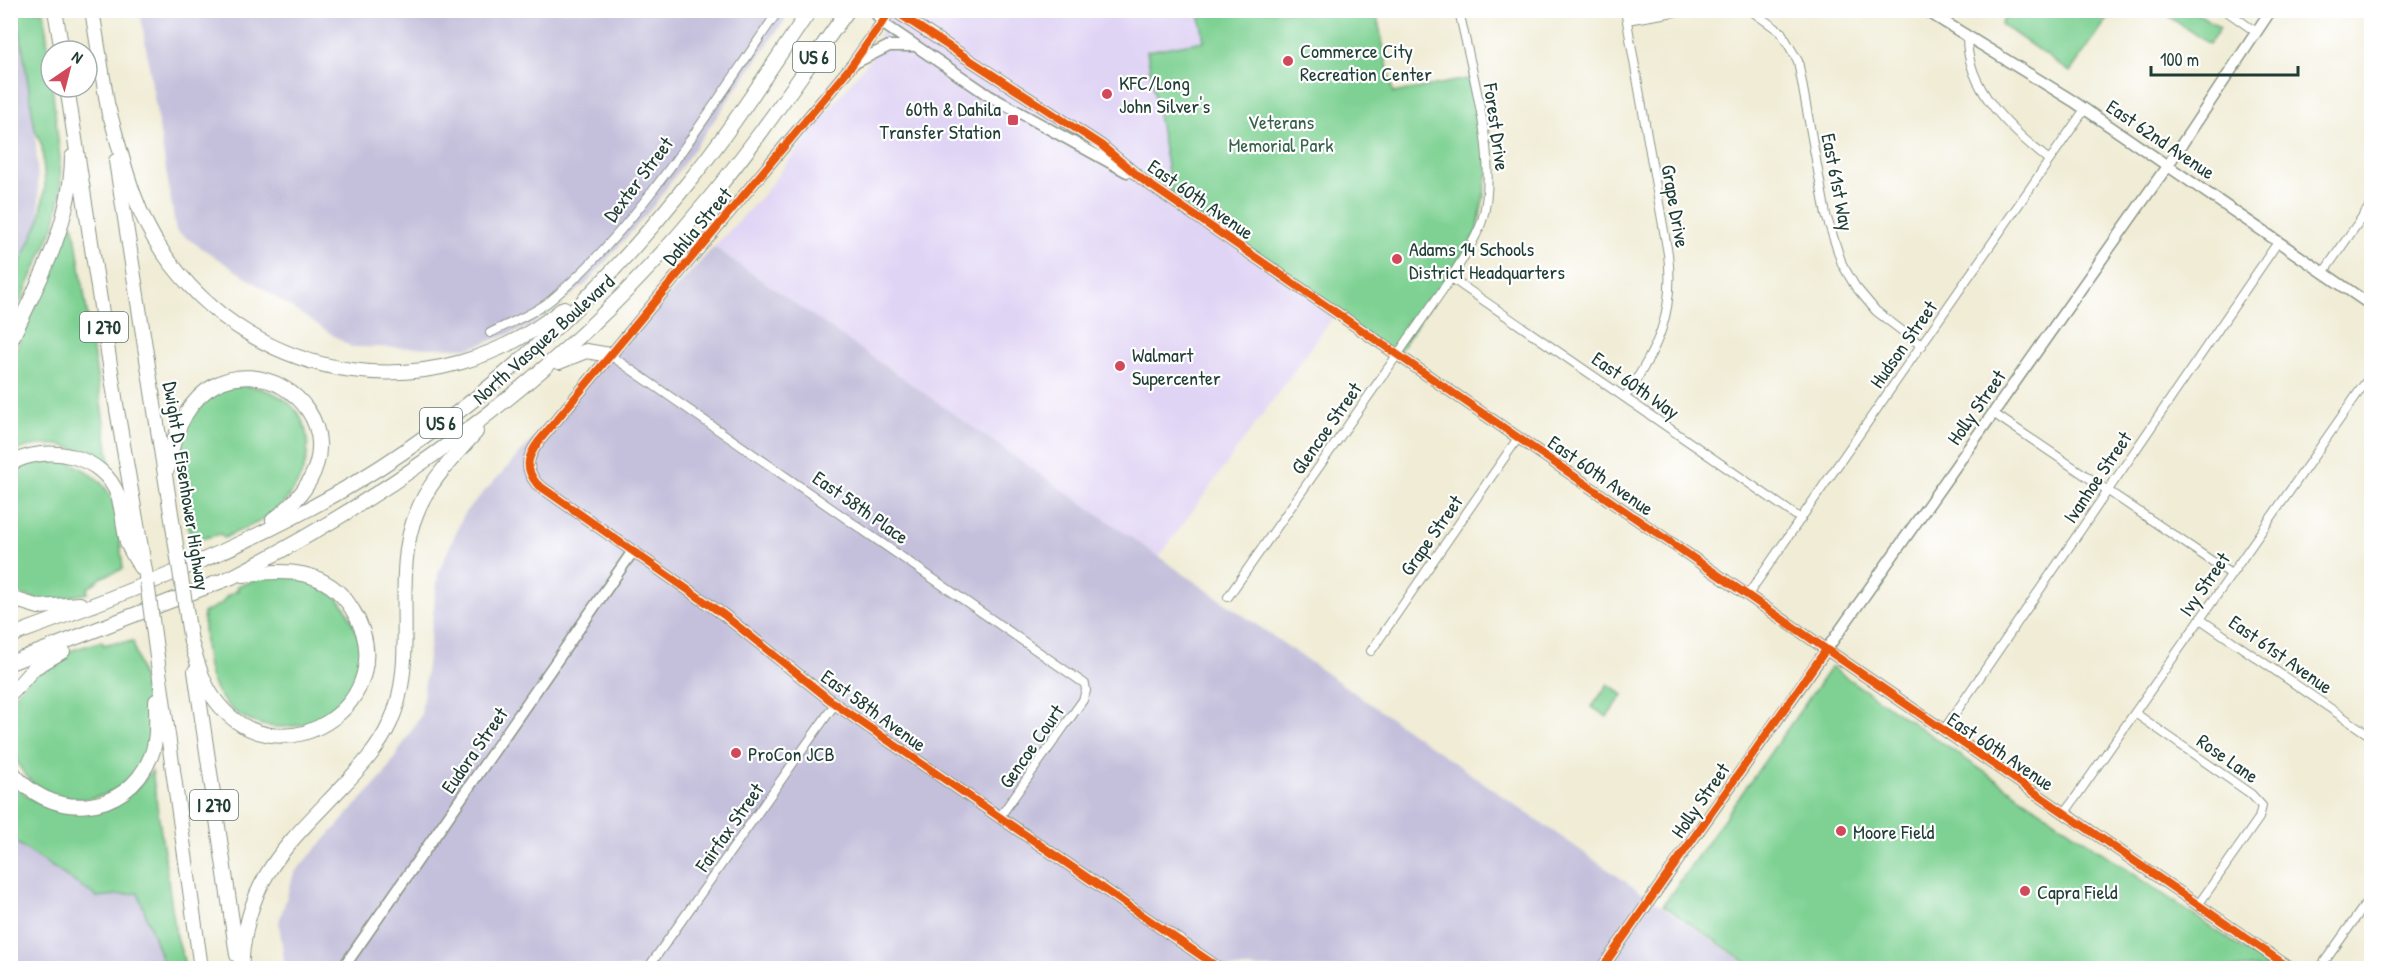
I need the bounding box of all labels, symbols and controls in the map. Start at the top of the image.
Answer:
place label: Commerce City Recreation Center [1300,37,1432,87]
north arrow [39,39,99,99]
scale bar [2151,39,2298,77]
road number: US 6 [793,42,835,72]
text: N [68,45,88,68]
text: 100 m [2160,47,2199,72]
marker: Commerce City Recreation Center [1281,54,1295,68]
place label: KFC/Long John Silver's [1119,69,1210,119]
street label: Forest Drive [1477,81,1517,173]
marker: KFC/Long John Silver's [1100,87,1114,101]
street label: East 62nd Avenue [2101,93,2221,185]
place label: 60th & Dahila Transfer Station [880,95,1001,145]
park label: Veterans Memorial Park [1229,108,1333,158]
marker: 60th & Dahila Transfer Station [1006,113,1020,127]
street label: Dexter Street [597,130,680,227]
street label: East 61st Way [1815,131,1861,233]
street label: East 60th Avenue [1143,153,1259,245]
street label: Grape Drive [1655,162,1697,250]
street label: Dahlia Street [656,180,738,271]
place label: Adams 14 Schools District Headquarters [1409,235,1565,285]
marker: Adams 14 Schools District Headquarters [1390,252,1404,266]
street label: North Vasquez Boulevard [466,268,620,410]
street label: Hudson Street [1863,294,1944,393]
road number: I 270 [80,312,128,342]
place label: Walmart Supercenter [1132,341,1221,391]
street label: East 60th Way [1587,345,1685,425]
marker: Walmart Supercenter [1113,359,1127,373]
street label: Holly Street [1940,363,2012,450]
street label: Glencoe Street [1284,376,1368,480]
street label: Dwight D. Eisenhower Highway [157,380,217,592]
road number: US 6 [420,408,462,438]
street label: Ivanhoe Street [2056,425,2138,528]
street label: East 60th Avenue [1543,429,1659,521]
street label: East 58th Place [808,464,914,550]
street label: Grape Street [1393,488,1469,581]
street label: Ivy Street [2172,546,2236,621]
street label: East 61st Avenue [2224,608,2338,700]
street label: East 58th Avenue [816,663,932,757]
street label: Gencoe Court [992,698,1070,793]
street label: Eudora Street [434,701,514,798]
street label: East 60th Avenue [1942,705,2060,797]
street label: Rose Lane [2192,727,2264,789]
place label: ProCon JCB [748,740,835,767]
marker: ProCon JCB [729,746,743,760]
street label: Holly Street [1664,756,1736,843]
street label: Fairfax Street [688,776,770,878]
road number: I 270 [190,790,238,820]
place label: Moore Field [1853,818,1935,845]
marker: Moore Field [1834,824,1848,838]
place label: Capra Field [2037,878,2118,905]
marker: Capra Field [2018,884,2032,898]

